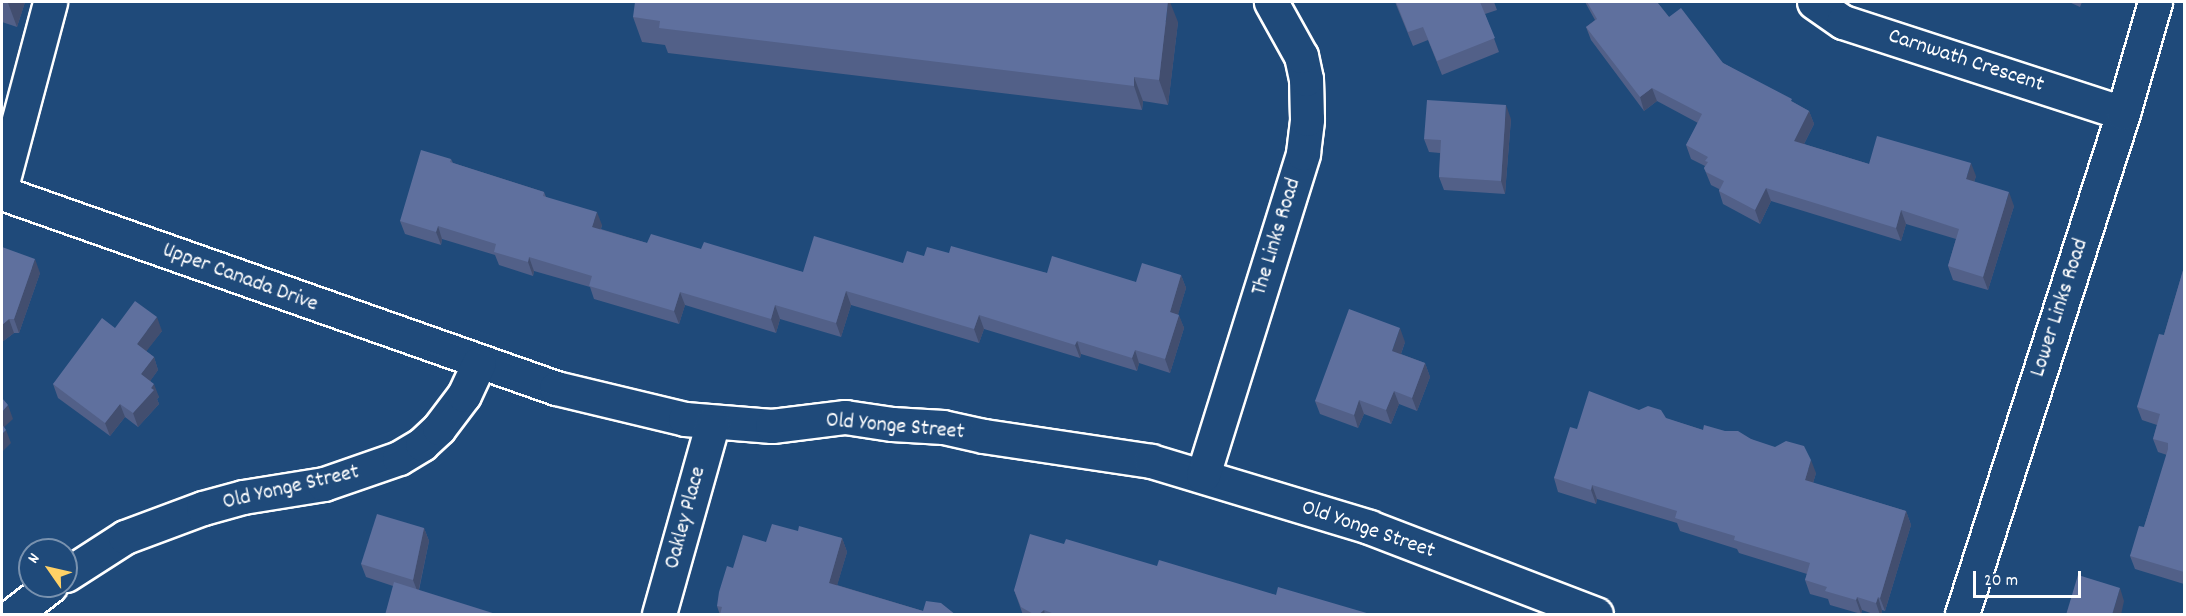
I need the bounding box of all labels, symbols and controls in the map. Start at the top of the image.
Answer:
street label: Carnwath Crescent [1885,23,2047,99]
street label: The Links Road [1247,175,1307,299]
street label: Lower Links Road [2025,236,2095,380]
street label: Upper Canada Drive [159,238,321,318]
street label: Old Yonge Street [825,408,965,446]
street label: Old Yonge Street [220,459,362,517]
street label: Oakley Place [660,464,712,572]
street label: Old Yonge Street [1298,495,1438,565]
north arrow [18,538,78,598]
text: N [23,549,46,568]
scale bar [1976,559,2084,597]
text: 20 m [1984,569,2018,594]

